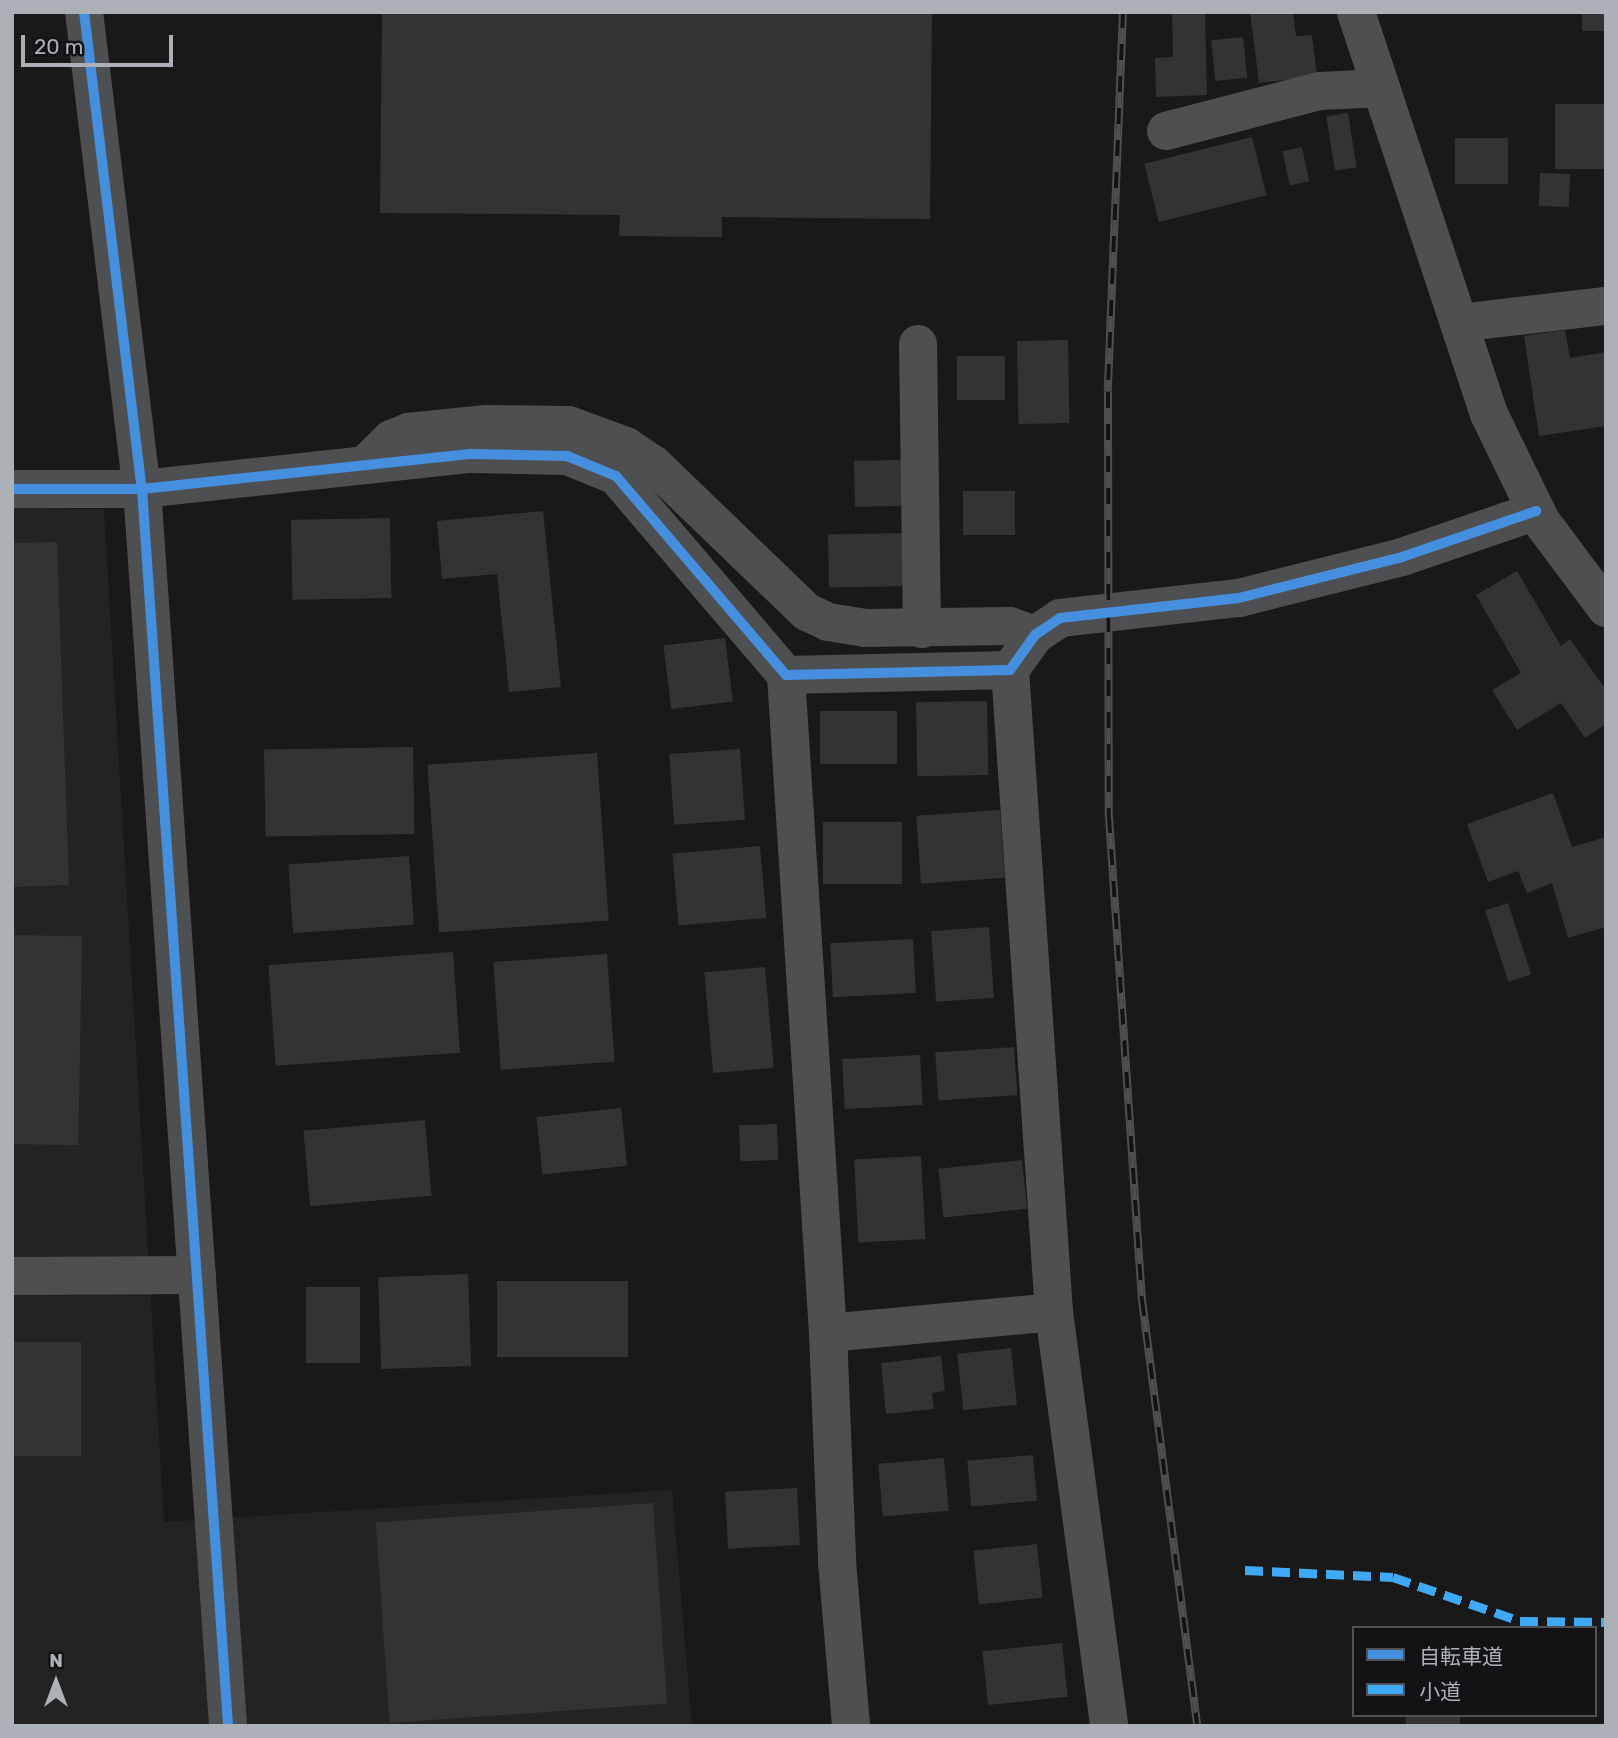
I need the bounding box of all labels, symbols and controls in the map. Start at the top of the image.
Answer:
scale bar [24,21,177,65]
text: 20 m [34,34,83,59]
legend [1352,1626,1597,1717]
text: 自転車道 [1419,1644,1503,1669]
north arrow [21,1647,91,1717]
text: N [49,1649,63,1672]
text: 小道 [1419,1679,1461,1704]

